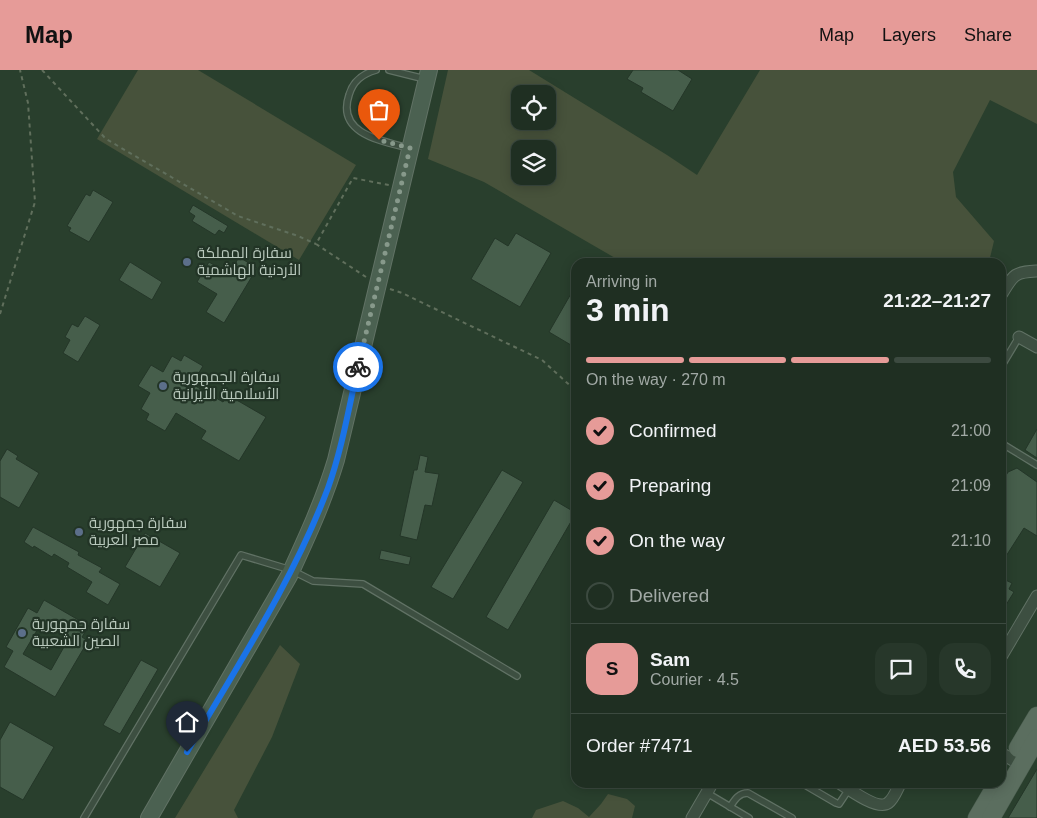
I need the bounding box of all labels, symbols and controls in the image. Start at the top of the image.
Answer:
text: Map [25,21,73,48]
text: Map [819,25,854,45]
text: Layers [882,25,936,45]
text: Share [964,25,1012,45]
map controls [511,85,556,185]
button: locate [511,85,556,130]
pin [358,89,400,140]
icon: bag [365,96,393,124]
button: layers [511,140,556,185]
place label: سفارة المملكة الأردنية الهاشمية [197,244,301,280]
marker: سفارة المملكة الأردنية الهاشمية [181,256,193,268]
text: Arriving in [586,273,657,290]
text: 21:22–21:27 [883,290,991,311]
text: 3 min [586,292,670,328]
courier [333,342,383,392]
icon: bike [344,353,372,381]
place label: سفارة الجمهورية الأسلامية الأيرانية [173,368,280,403]
text: On the way · 270 m [586,371,726,388]
marker: سفارة الجمهورية الأسلامية الأيرانية [157,380,169,392]
icon: check [586,417,614,445]
text: Confirmed [629,420,717,441]
text: 21:00 [951,422,991,439]
icon: check [586,472,614,500]
text: Preparing [629,475,711,496]
text: 21:09 [951,477,991,494]
place label: سفارة جمهورية مصر العربية [89,514,187,549]
marker: سفارة جمهورية مصر العربية [73,526,85,538]
icon: check [586,527,614,555]
text: On the way [629,530,725,551]
text: 21:10 [951,532,991,549]
text: Delivered [629,585,709,606]
place label: سفارة جمهورية الصين الشعبية [32,615,130,651]
marker: سفارة جمهورية الصين الشعبية [16,627,28,639]
button: chat [875,643,927,695]
button: phone [939,643,991,695]
text: Sam [650,649,690,670]
text: S [606,658,618,679]
text: Courier · 4.5 [650,671,739,688]
pin [166,701,208,752]
icon: home [173,708,201,736]
text: Order #7471 [586,735,693,756]
text: AED 53.56 [898,735,991,756]

